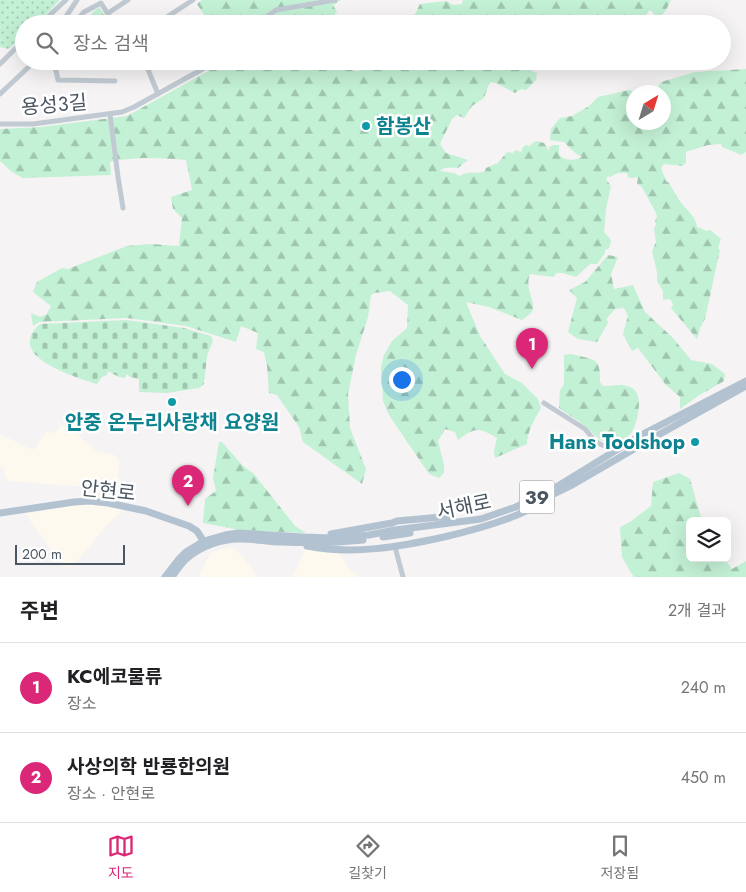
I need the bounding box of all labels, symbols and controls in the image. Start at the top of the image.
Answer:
search box [15,15,731,70]
icon: search [33,29,61,57]
text: 장소 검색 [73,30,149,57]
north arrow [626,85,671,130]
street label: 용성3길 [20,88,88,122]
place label: 함봉산 [376,112,431,141]
marker: 함봉산 [360,120,372,132]
pin: 1 [516,328,548,369]
your location [389,367,415,393]
marker: 안중 온누리사랑채 요양원 [166,396,178,408]
place label: 안중 온누리사랑채 요양원 [65,408,279,437]
place label: Hans Toolshop [549,428,685,457]
marker: Hans Toolshop [689,436,701,448]
pin: 2 [172,465,204,506]
street label: 안현로 [79,474,137,508]
road number: 39 [520,481,554,514]
street label: 서해로 [434,487,494,527]
map controls [686,517,731,562]
button: layers [686,517,731,562]
scale bar [15,542,125,565]
text: 200 m [22,544,62,564]
text: 주변 [20,596,59,626]
text: 2개 결과 [668,599,726,622]
text: KC에코물류 [67,663,163,690]
text: 1 [32,676,40,699]
text: 240 m [681,676,726,699]
text: 장소 [67,692,96,715]
text: 사상의학 반룡한의원 [67,753,230,780]
text: 2 [31,766,41,789]
text: 450 m [681,766,726,789]
text: 장소 · 안현로 [67,782,155,805]
tab: 지도 [107,832,135,883]
tab: 길찾기 [348,832,387,883]
tab: 저장됨 [601,832,639,883]

